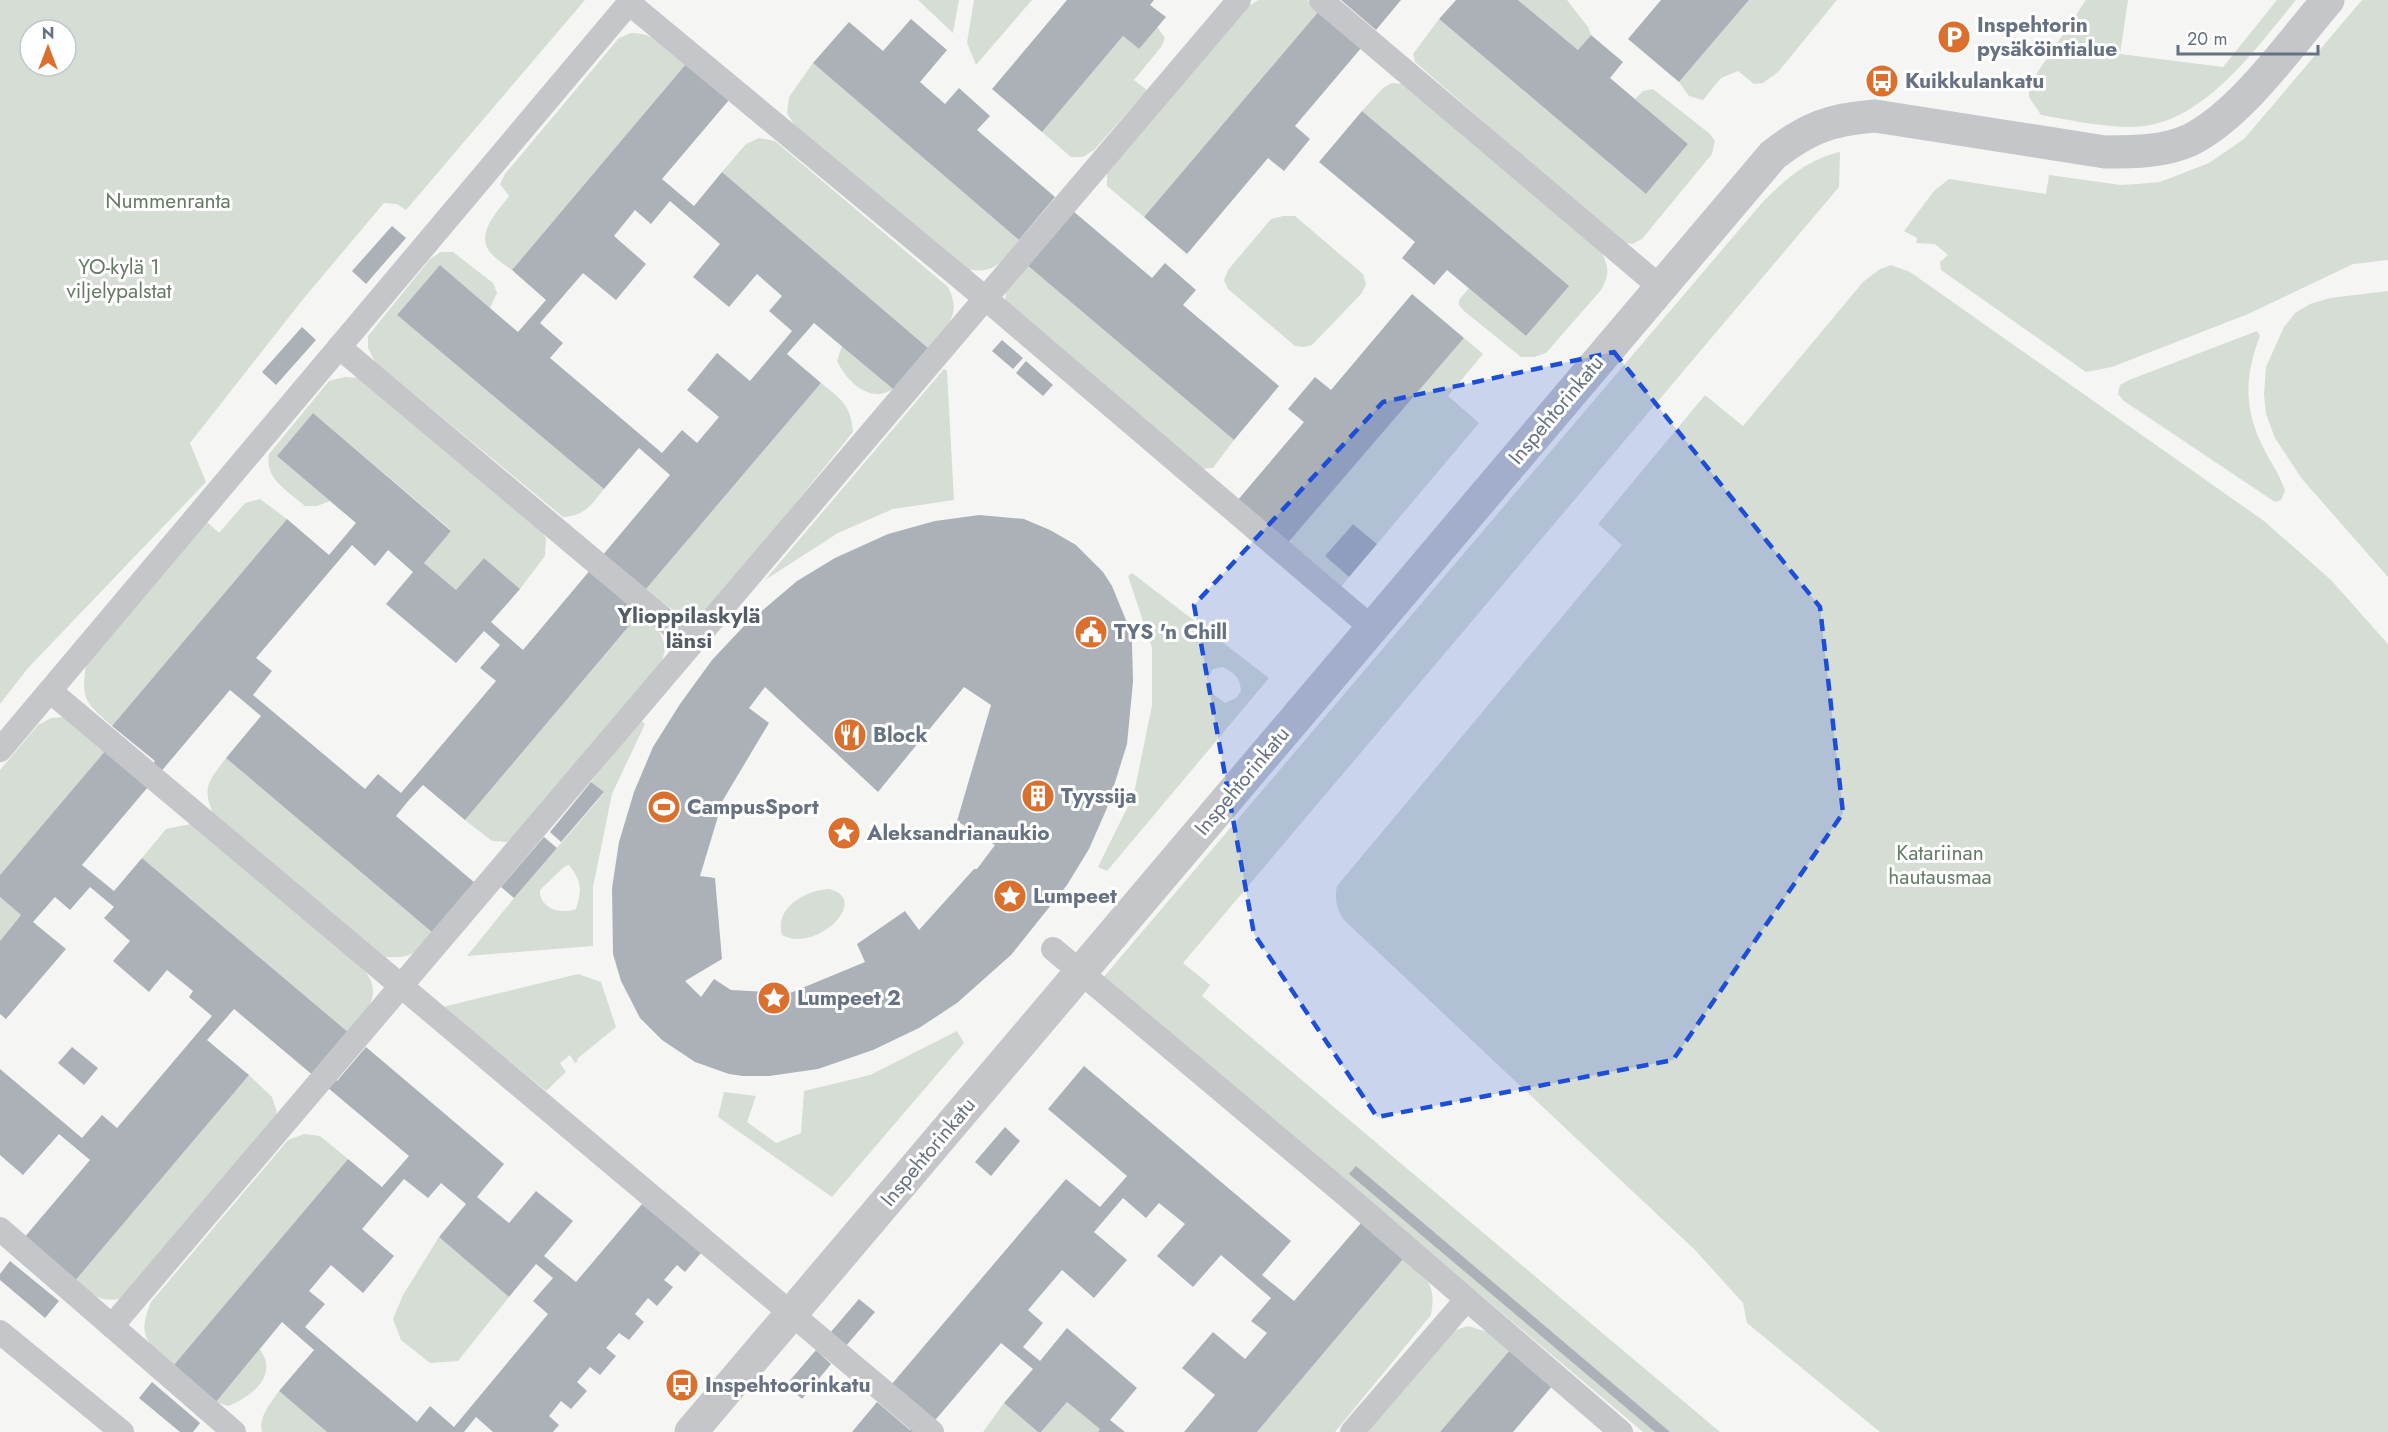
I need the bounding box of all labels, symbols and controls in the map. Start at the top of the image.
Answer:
place label: Inspehtorin pysäköintialue [1977,10,2117,64]
north arrow [18,18,78,78]
scale bar [2178,18,2318,56]
parking icon: Inspehtorin pysäköintialue [1936,19,1972,55]
text: N [42,22,54,45]
text: 20 m [2187,26,2227,52]
bus stop icon: Kuikkulankatu [1864,63,1900,99]
place label: Kuikkulankatu [1905,66,2044,96]
park label: Nummenranta [105,186,231,216]
park label: YO-kylä 1 viljelypalstat [66,252,172,306]
street label: Inspehtorinkatu [1501,349,1611,471]
district label: Ylioppilaskylä länsi [617,599,760,656]
public building icon: TYS 'n Chill [1073,614,1109,650]
place label: TYS 'n Chill [1114,617,1227,647]
restaurant icon: Block [832,717,868,753]
place label: Block [873,720,928,750]
street label: Inspehtorinkatu [1187,720,1297,842]
building icon: Tyyssija [1020,778,1056,814]
place label: Tyyssija [1061,781,1137,811]
sports icon: CampusSport [646,789,682,825]
place label: CampusSport [687,792,819,822]
place icon: Aleksandrianaukio [826,815,862,851]
place label: Aleksandrianaukio [866,818,1050,848]
park label: Katariinan hautausmaa [1888,838,1992,892]
place icon: Lumpeet [992,878,1028,914]
place label: Lumpeet [1033,881,1117,911]
place icon: Lumpeet 2 [756,980,792,1016]
place label: Lumpeet 2 [797,983,901,1013]
street label: Inspehtorinkatu [873,1091,983,1213]
bus stop icon: Inspehtoorinkatu [664,1367,700,1403]
place label: Inspehtoorinkatu [705,1370,870,1400]

